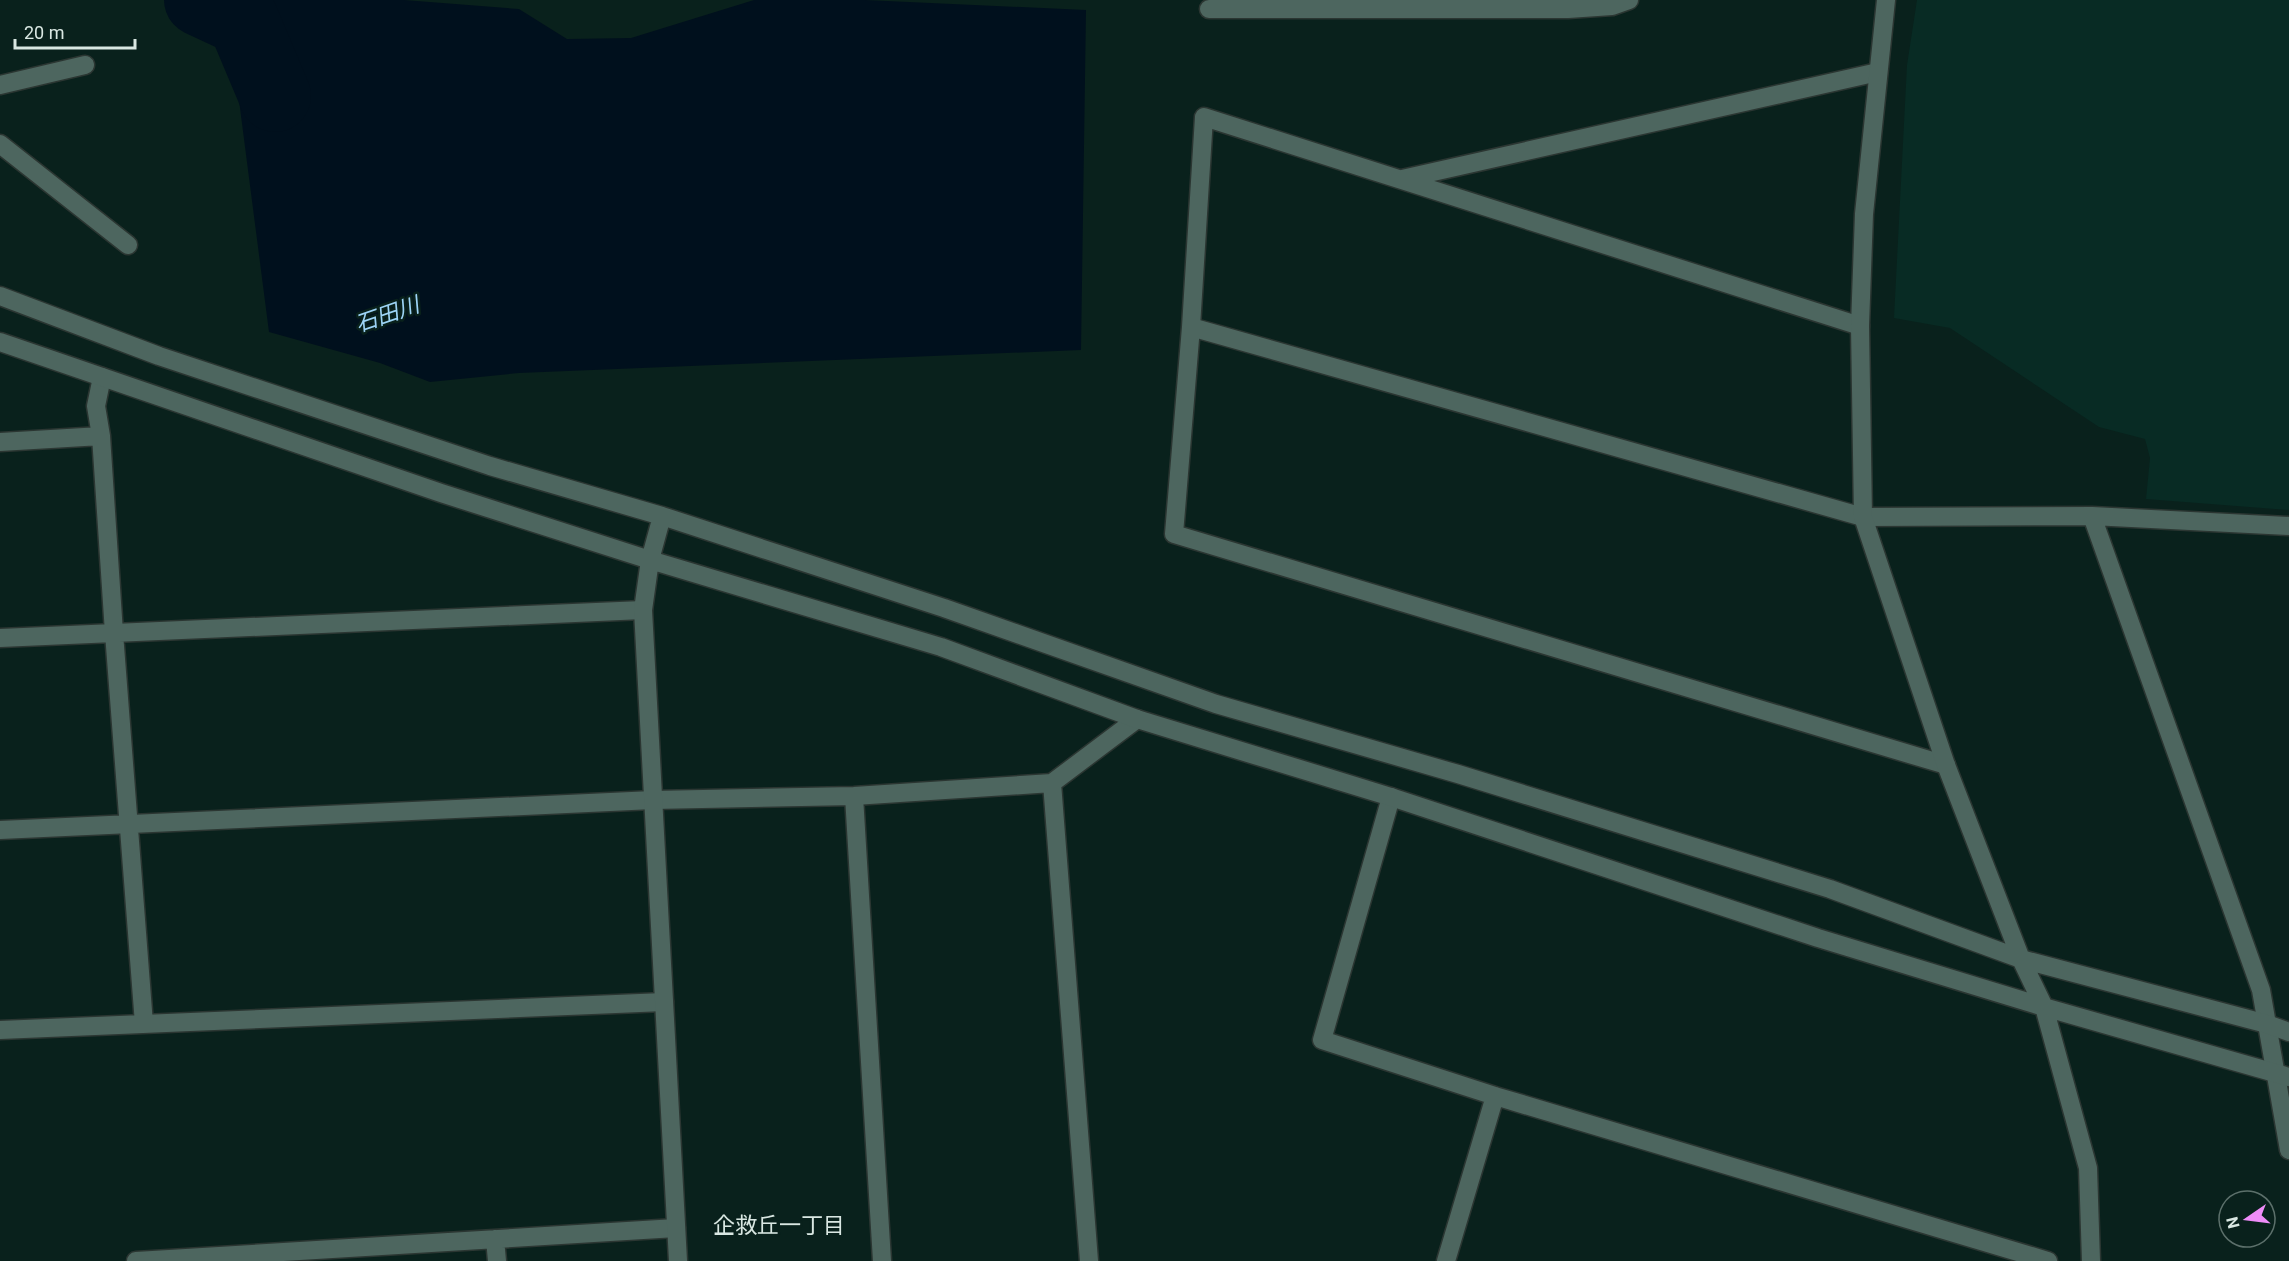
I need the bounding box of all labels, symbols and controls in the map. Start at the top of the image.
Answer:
scale bar [15,12,135,50]
text: 20 m [24,22,64,43]
water label: 石田川 [352,291,424,337]
north arrow [2217,1189,2277,1249]
district label: 企救丘一丁目 [713,1213,845,1238]
text: N [2222,1215,2244,1230]

